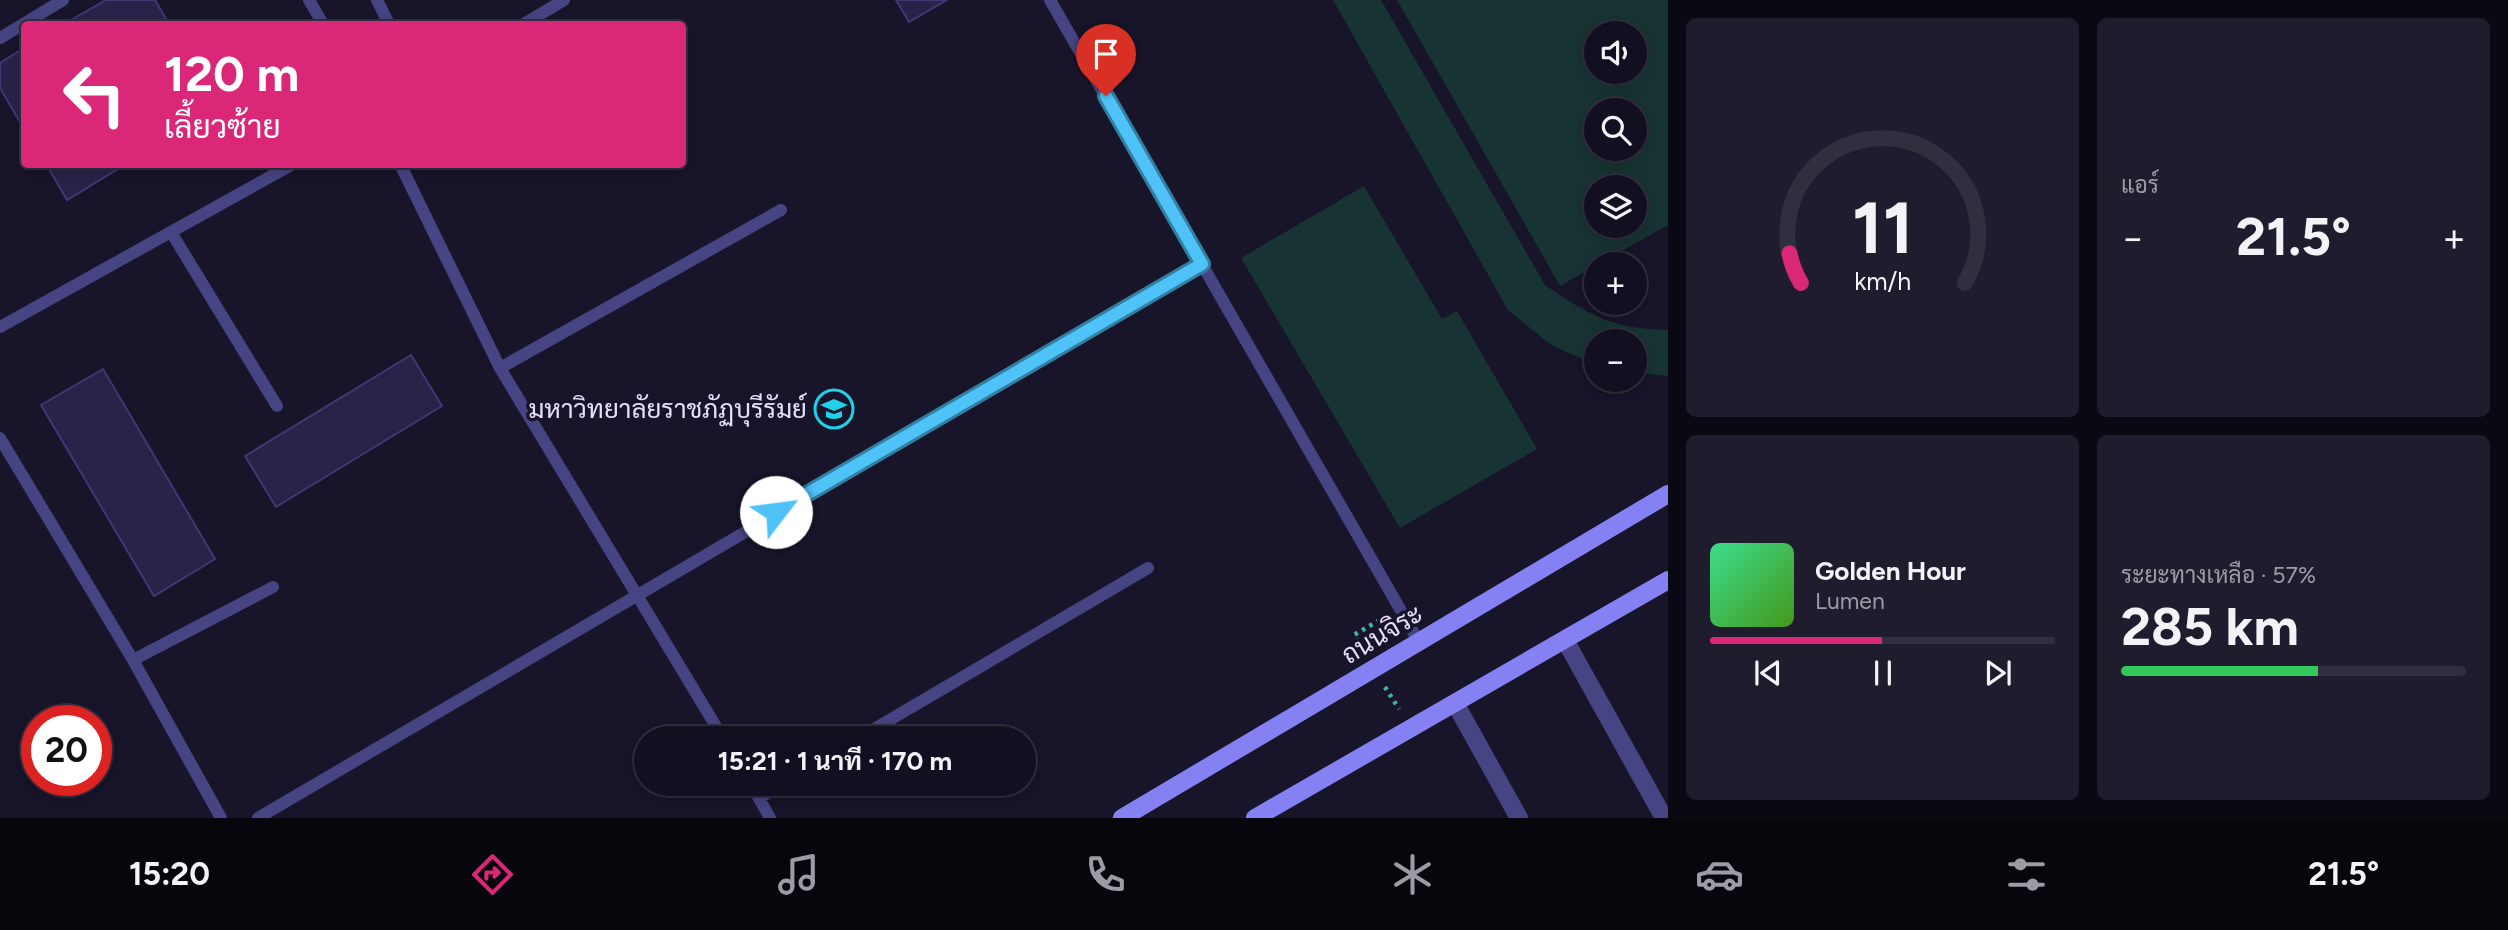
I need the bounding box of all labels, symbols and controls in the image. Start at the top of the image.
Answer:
map controls [1584,21,1647,392]
button: sound [1584,21,1647,84]
pin [1076,24,1136,96]
icon: arrive [1087,35,1125,73]
text: 120 m [164,44,299,103]
icon: left [49,49,140,140]
button: search [1584,98,1647,161]
text: เลี้ยวซ้าย [164,108,281,146]
text: แอร์ [2121,171,2159,199]
button: layers [1584,175,1647,238]
text: 11 [1852,185,1913,272]
text: 21.5° [2236,206,2351,268]
text: − [2121,215,2145,261]
text: + [2442,215,2466,261]
button: + [1584,252,1647,315]
text: km/h [1854,266,1911,296]
button: − [1584,329,1647,392]
school or university icon: มหาวิทยาลัยราชภัฏบุรีรัมย์ [813,388,855,430]
place label: มหาวิทยาลัยราชภัฏบุรีรัมย์ [528,392,807,427]
position arrow [739,475,813,549]
text: Golden Hour [1815,555,1966,587]
text: ระยะทางเหลือ · 57% [2121,561,2316,589]
text: Lumen [1815,587,1885,615]
text: 285 km [2121,596,2299,658]
street label: ถนนจิระ [1336,597,1428,671]
icon: previous [1749,654,1787,692]
icon: pause [1864,654,1902,692]
icon: next [1979,654,2017,692]
speed limit sign: 20 [21,705,112,796]
text: 15:21 · 1 นาที · 170 m [718,745,952,777]
icon: directions [468,850,517,899]
icon: music [774,850,823,899]
icon: phone [1081,850,1130,899]
icon: climate [1388,850,1437,899]
icon: car [1695,850,1744,899]
icon: filters [2002,850,2051,899]
text: 15:20 [129,855,210,893]
text: 21.5° [2308,855,2379,893]

